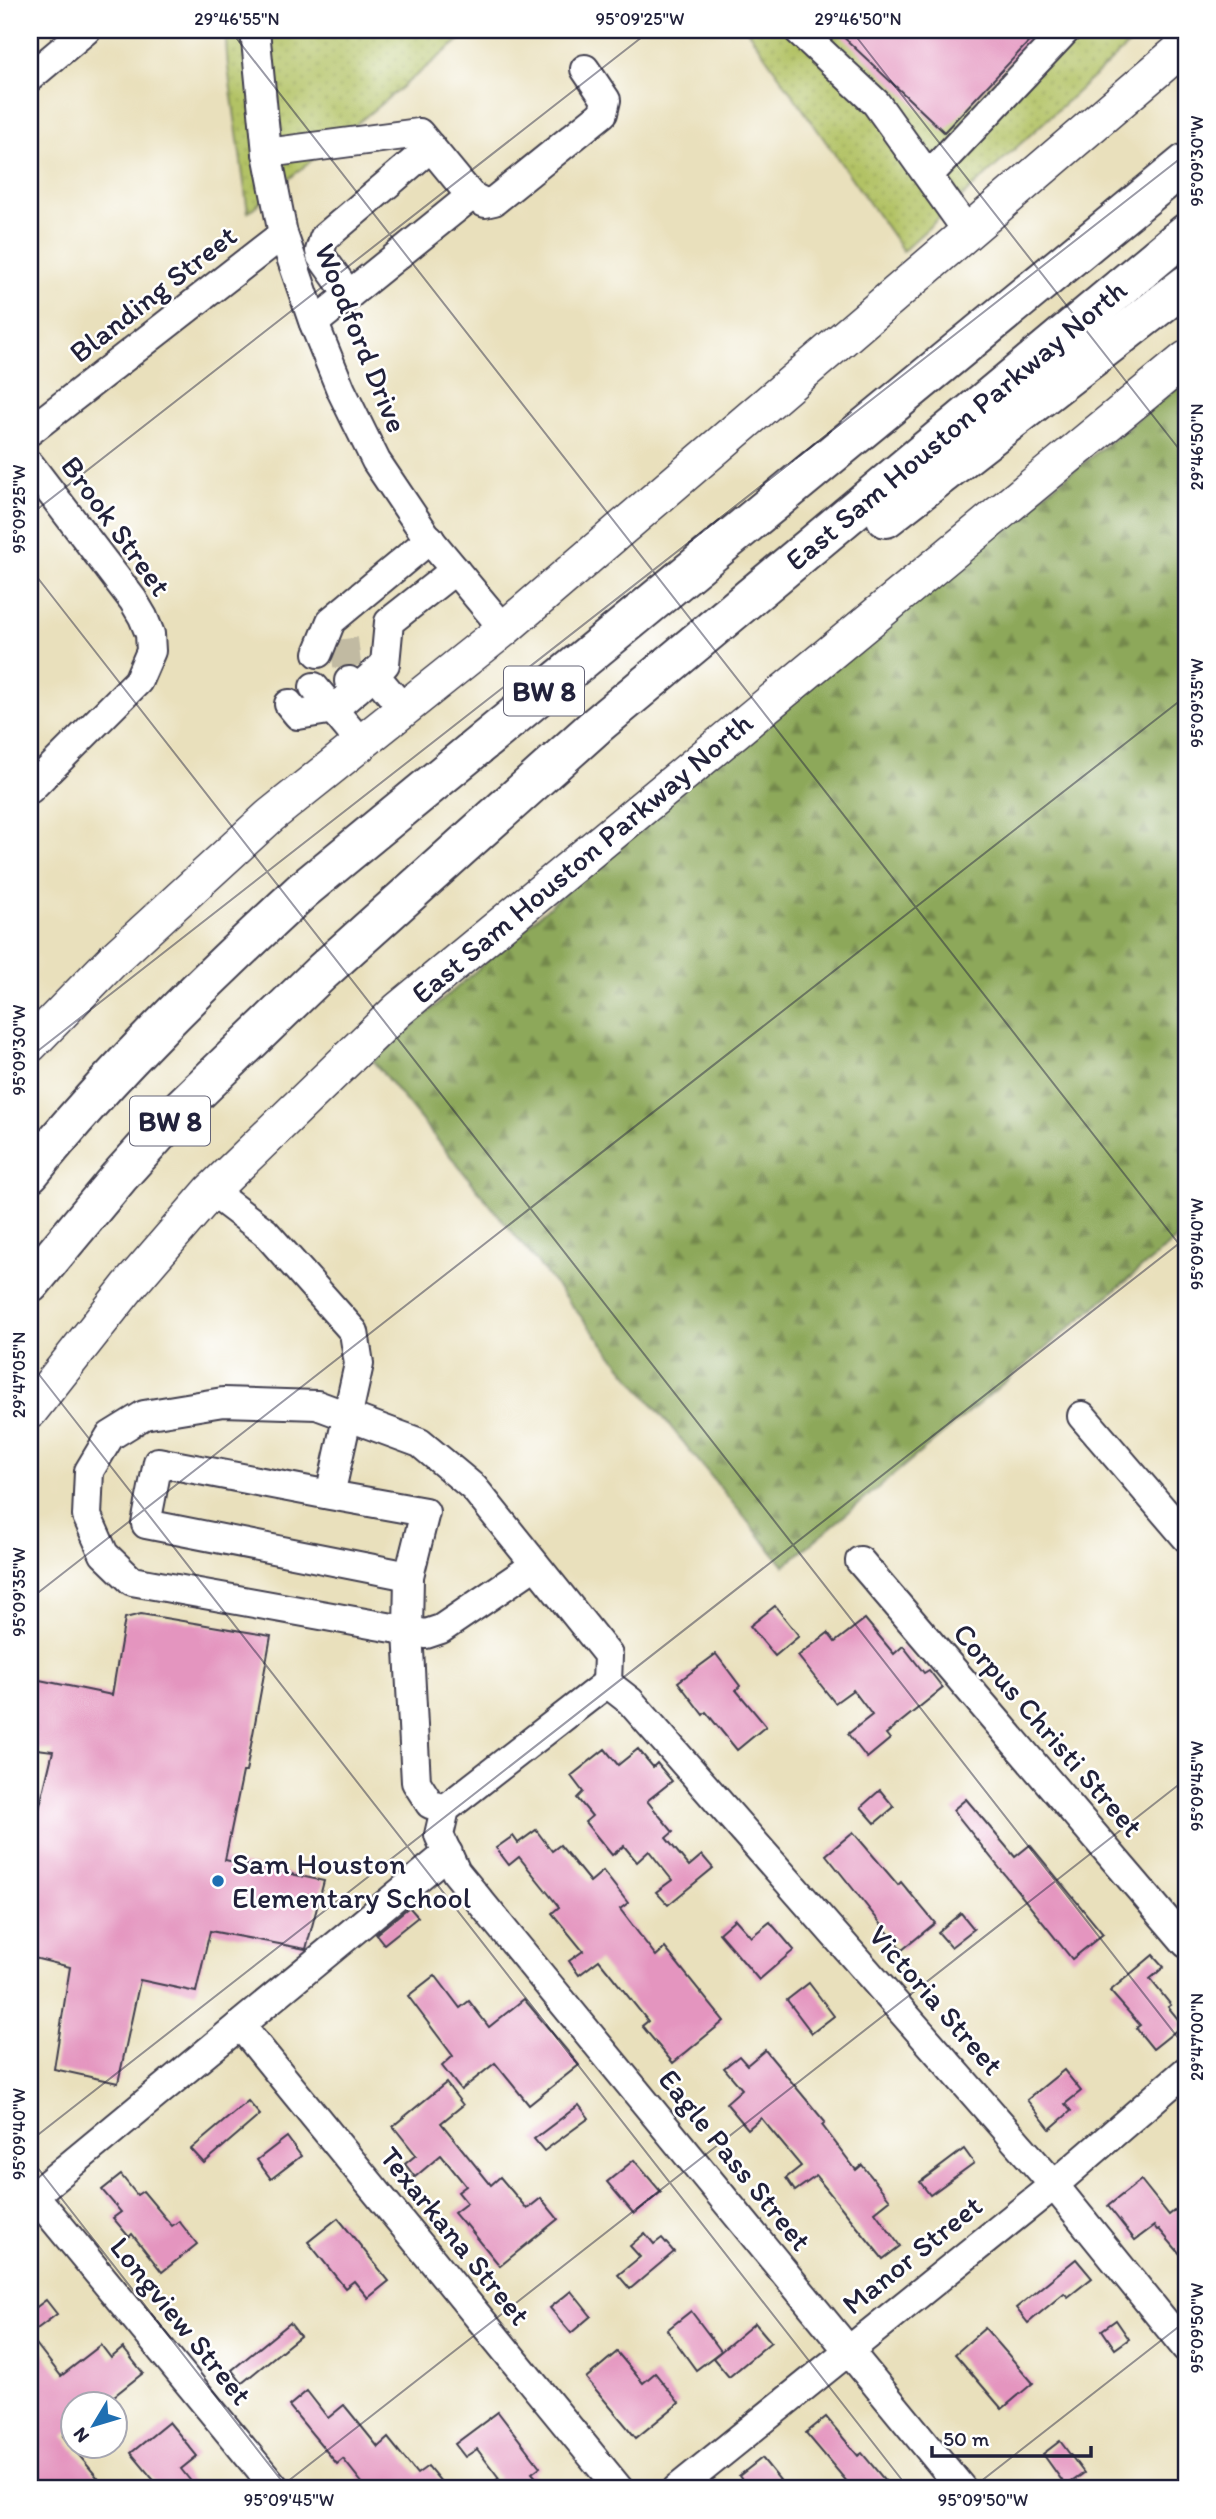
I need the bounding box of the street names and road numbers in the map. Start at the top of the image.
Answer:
street label: Blanding Street [62,217,244,370]
street label: Woodford Drive [307,238,416,438]
street label: East Sam Houston Parkway North [778,271,1134,578]
street label: Brook Street [53,448,180,603]
road number: BW 8 [504,666,584,716]
street label: East Sam Houston Parkway North [404,704,760,1011]
road number: BW 8 [130,1096,210,1146]
street label: Corpus Christi Street [945,1615,1151,1844]
street label: Victoria Street [861,1917,1012,2082]
street label: Eagle Pass Street [651,2061,820,2258]
street label: Texarkana Street [372,2139,539,2333]
street label: Manor Street [834,2187,989,2322]
street label: Longview Street [102,2229,261,2412]

